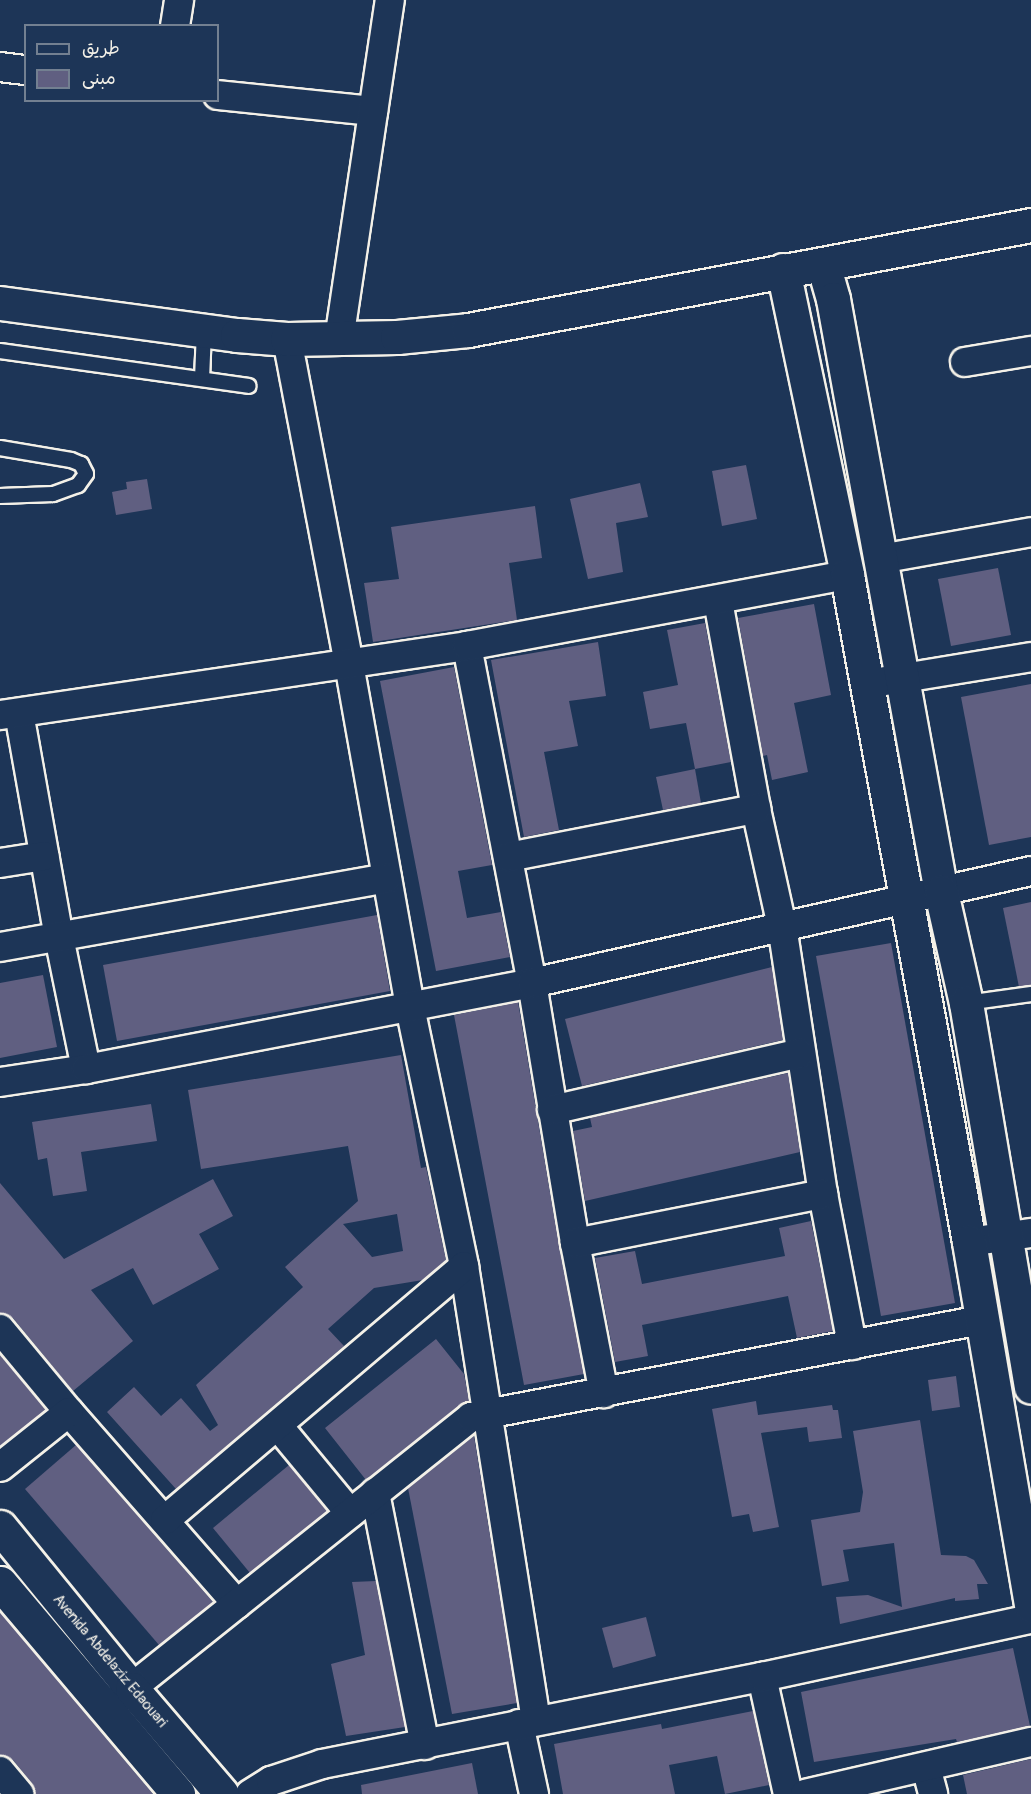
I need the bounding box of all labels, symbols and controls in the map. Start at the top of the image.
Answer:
legend [24,24,219,102]
text: طريق [82,37,120,60]
text: مبنى [82,67,116,90]
street label: Avenida Abdelaziz Edaouari [49,1591,171,1731]

